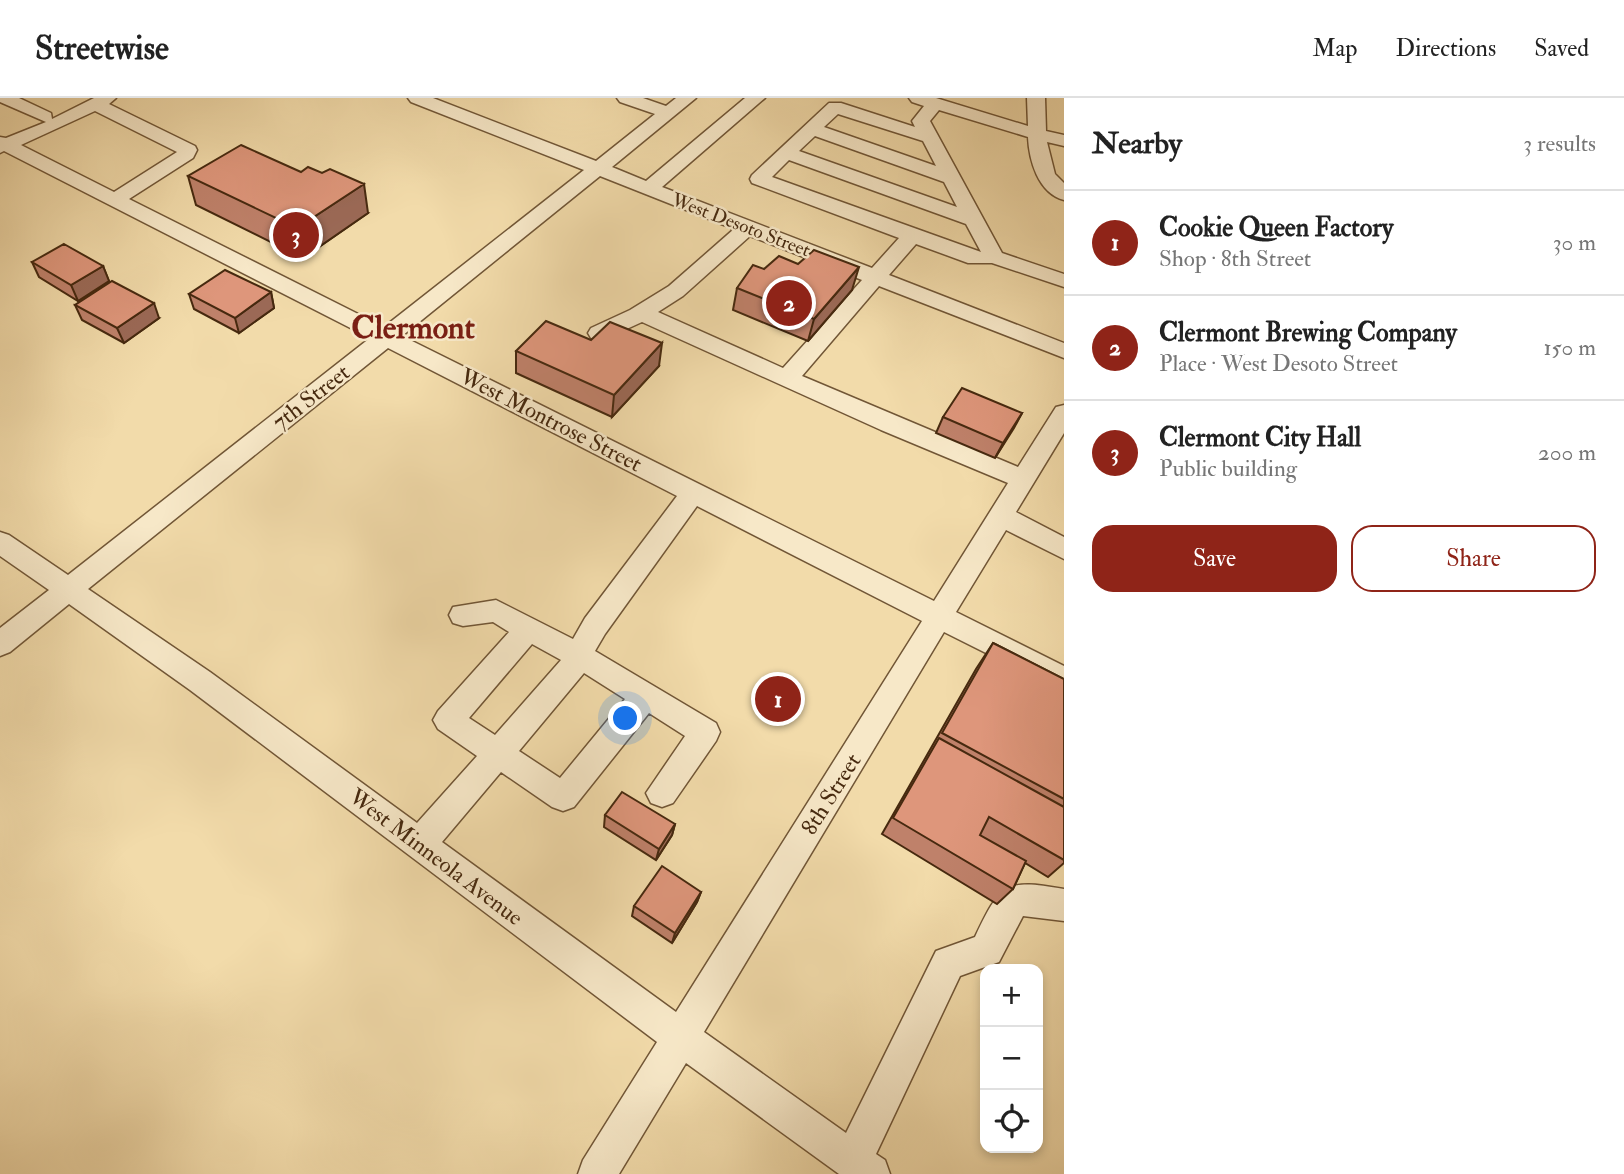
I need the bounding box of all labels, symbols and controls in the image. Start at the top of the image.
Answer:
text: Streetwise [35,28,169,69]
text: Map [1312,33,1357,64]
text: Directions [1395,33,1496,64]
text: Saved [1534,33,1589,64]
text: Nearby [1092,125,1182,162]
text: 3 results [1523,129,1596,158]
street label: West Desoto Street [667,187,814,262]
pin: 3 [273,209,319,261]
text: Cookie Queen Factory [1159,212,1393,244]
text: 1 [1111,228,1119,257]
text: 30 m [1553,228,1596,257]
text: Shop · 8th Street [1159,244,1311,273]
pin: 2 [766,277,812,329]
district label: Clermont [351,308,475,348]
text: Clermont Brewing Company [1159,317,1457,349]
text: 2 [1109,333,1121,362]
text: 150 m [1543,333,1596,362]
text: Place · West Desoto Street [1159,349,1398,378]
street label: 7th Street [266,358,356,436]
street label: West Montrose Street [454,361,647,478]
text: Clermont City Hall [1159,422,1361,454]
text: 3 [1111,438,1119,467]
text: 200 m [1538,438,1596,467]
text: Public building [1159,454,1297,483]
button: Save [1092,525,1337,592]
button: Share [1351,525,1596,592]
pin: 1 [755,673,801,725]
your location [608,701,642,735]
street label: 8th Street [795,748,867,840]
street label: West Minneola Avenue [342,781,529,932]
map controls [980,964,1043,1153]
button: + [980,964,1043,1027]
button: − [980,1027,1043,1090]
button: locate [980,1090,1043,1153]

